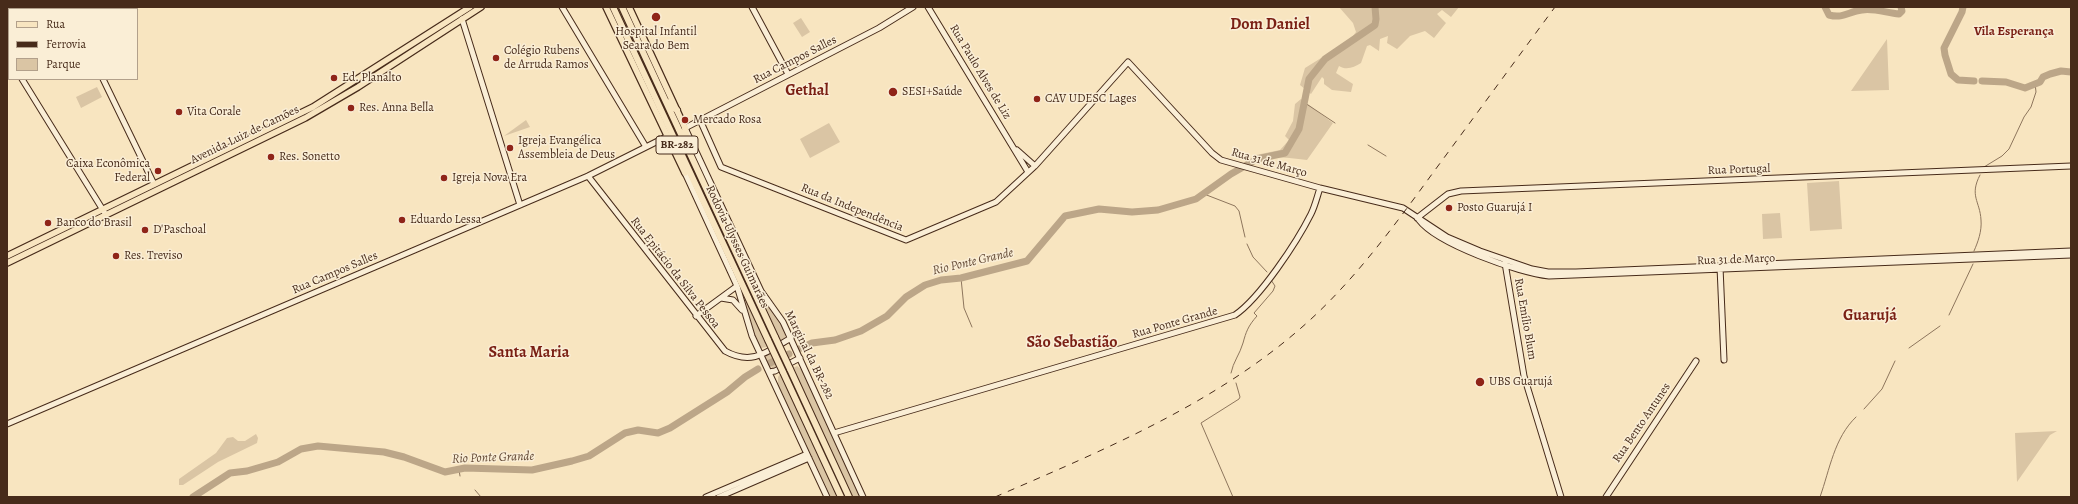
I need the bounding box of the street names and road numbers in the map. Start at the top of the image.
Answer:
street label: Rua Paulo Alves de Liz [946,22,1014,122]
street label: Rua Campos Salles [751,33,839,87]
street label: Avenida Luiz de Camões [188,102,302,168]
road number: BR-282 [656,136,698,154]
street label: Rua 31 de Março [1229,145,1309,181]
street label: Rua Portugal [1707,162,1771,178]
street label: Rua da Independência [799,181,905,235]
street label: Rodovia Ulysses Guimarães [702,183,772,311]
street label: Rua Epitácio da Silva Pessoa [627,214,723,332]
street label: Rua Campos Salles [290,248,380,298]
street label: Rua 31 de Março [1697,251,1775,269]
street label: Rua Emílio Blum [1511,277,1539,361]
street label: Rua Ponte Grande [1131,304,1219,342]
street label: Marginal da BR-282 [781,308,837,402]
street label: Rua Bento Antunes [1610,380,1674,466]

